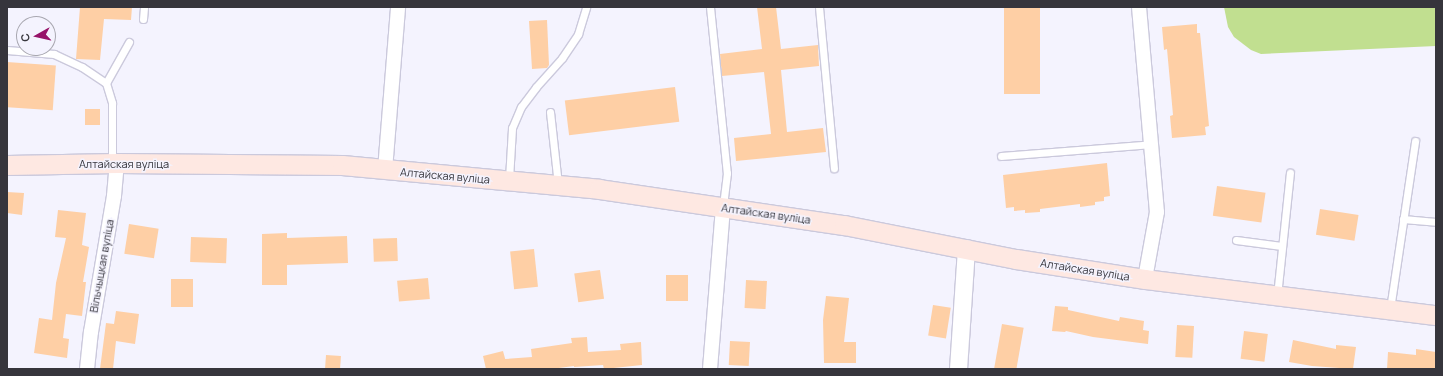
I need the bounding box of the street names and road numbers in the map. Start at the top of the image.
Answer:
street label: Алтайская вуліца [79,157,169,171]
street label: Алтайская вуліца [399,165,491,187]
street label: Алтайская вуліца [720,201,812,227]
street label: Вільчыцкая вуліца [87,218,117,314]
street label: Алтайская вуліца [1039,256,1131,284]

